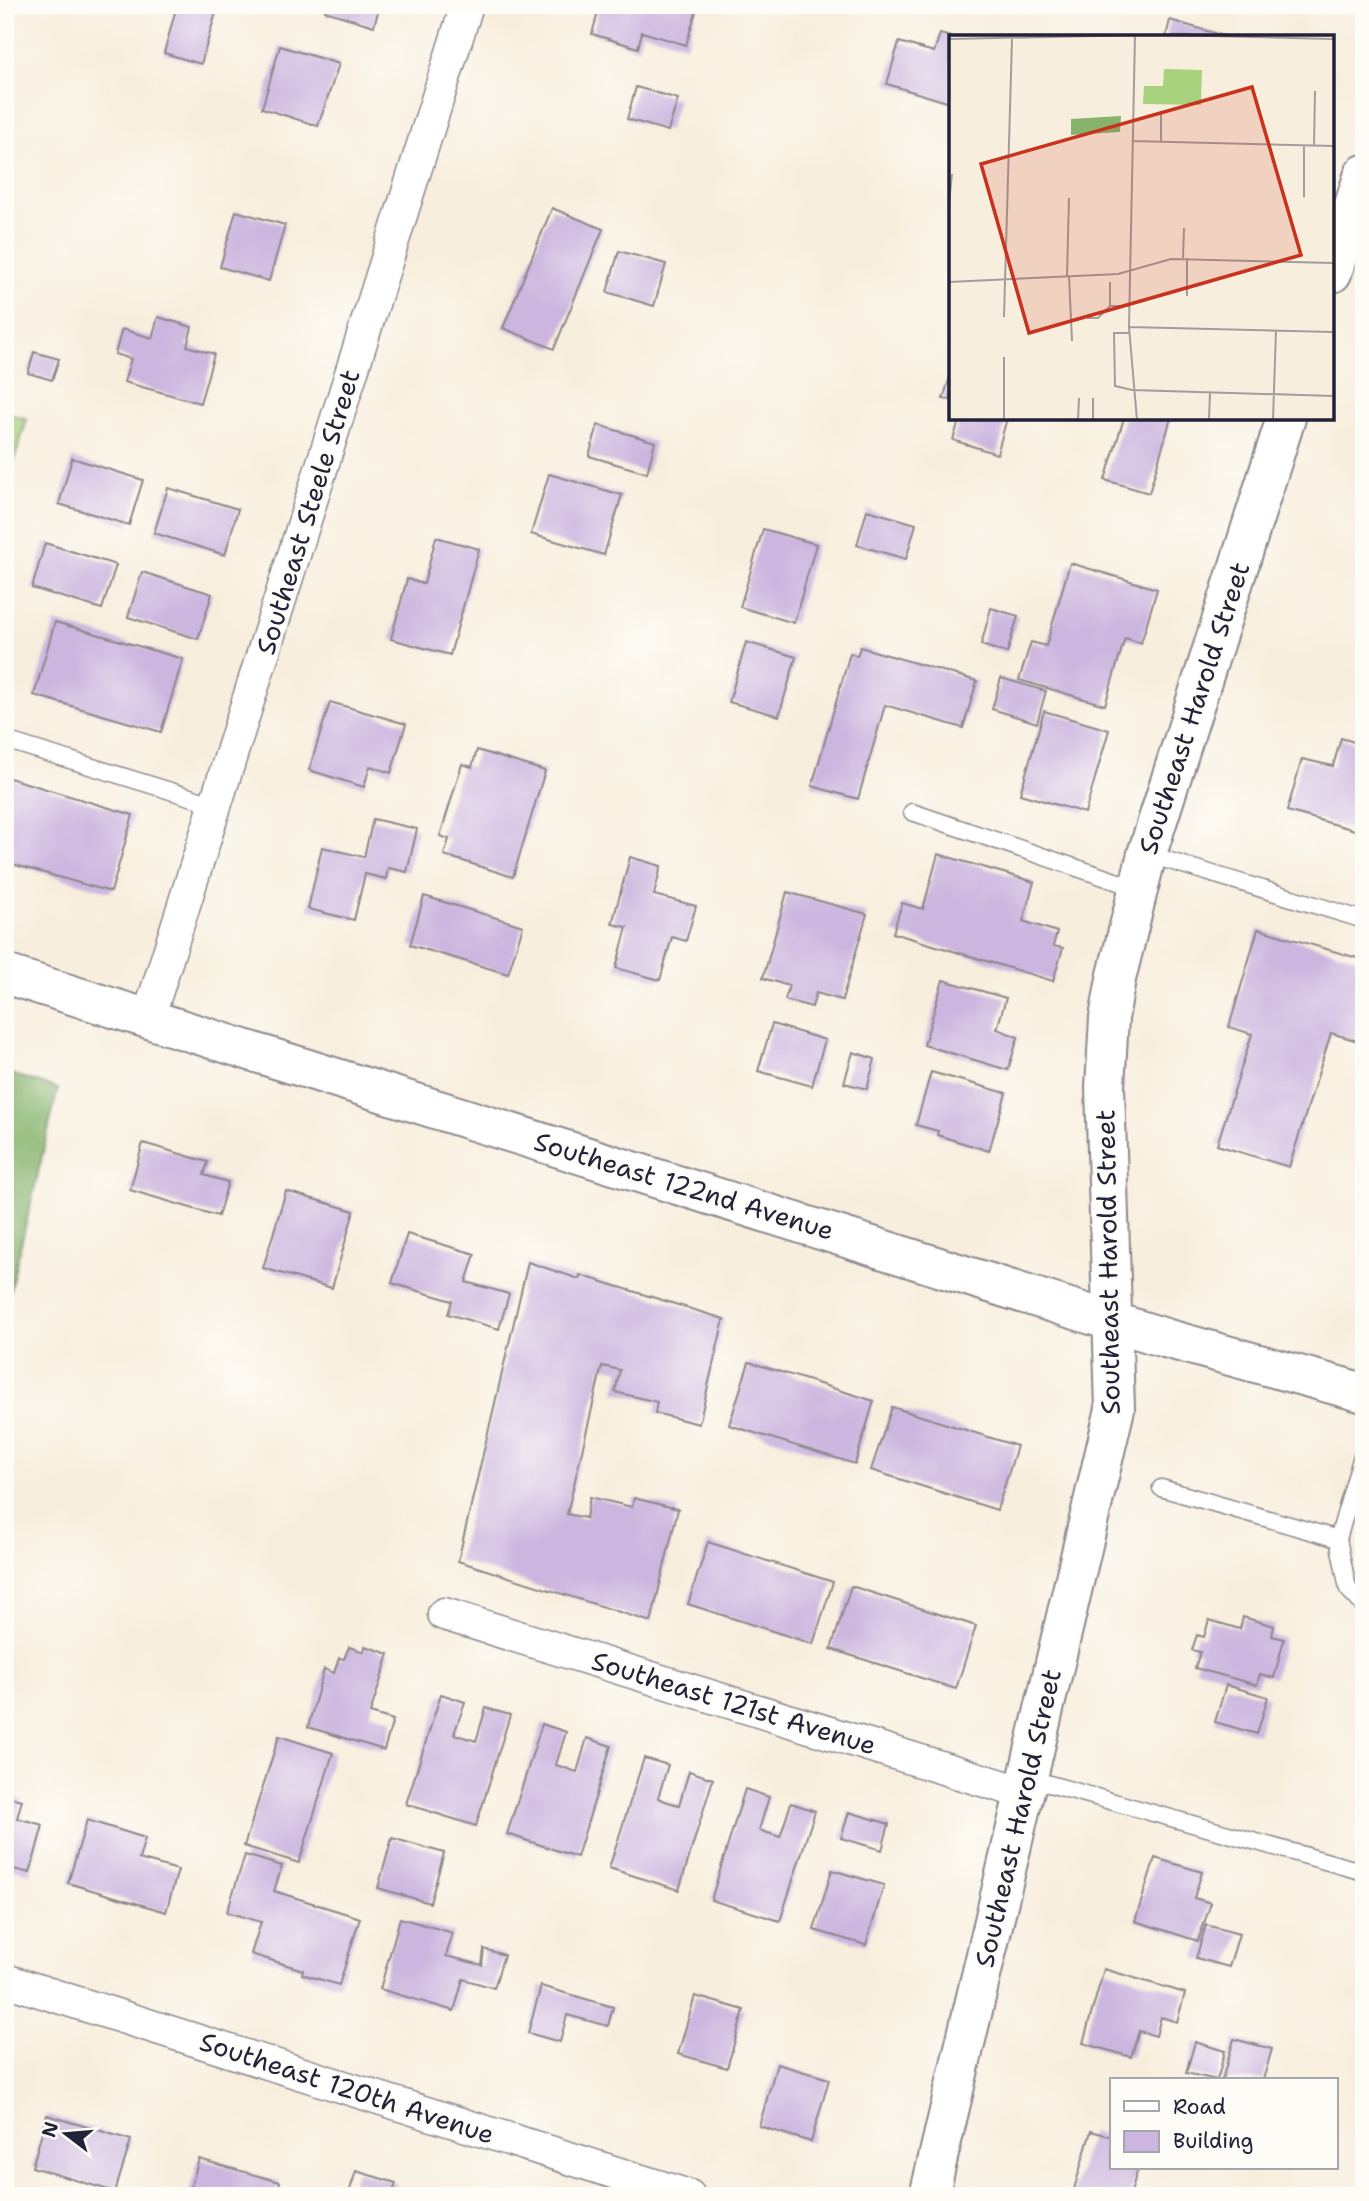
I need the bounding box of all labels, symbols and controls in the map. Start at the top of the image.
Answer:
inset map [949,35,1334,420]
street label: Southeast Steele Street [247,365,368,659]
street label: Southeast Harold Street [1130,557,1257,858]
street label: Southeast Harold Street [1087,1109,1128,1415]
street label: Southeast 122nd Avenue [530,1123,838,1248]
street label: Southeast 121st Avenue [588,1643,881,1762]
street label: Southeast Harold Street [966,1665,1069,1971]
street label: Southeast 120th Avenue [195,2023,499,2152]
legend [1110,2078,1338,2170]
text: Road [1173,2093,1226,2121]
north arrow [32,2100,102,2170]
text: N [36,2119,64,2140]
text: Building [1173,2127,1253,2155]

